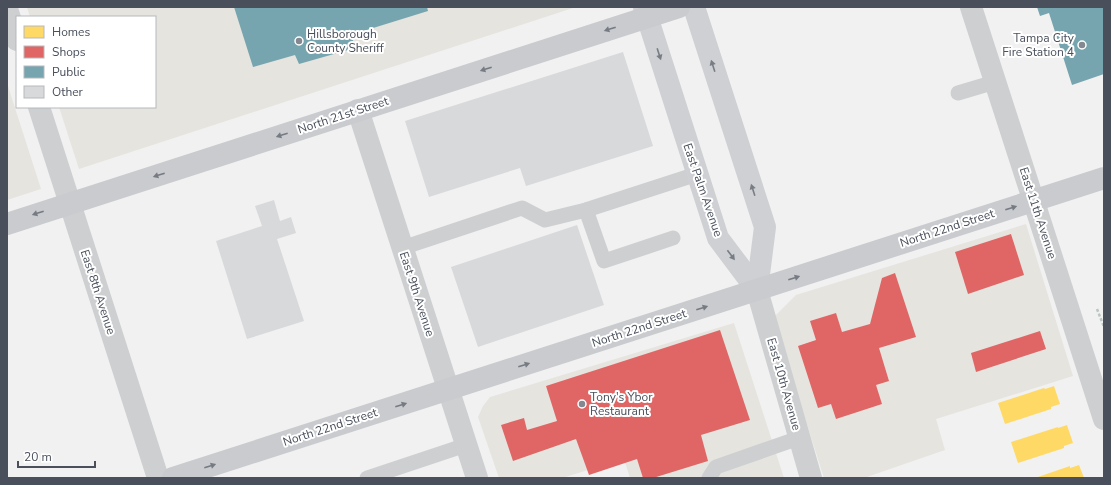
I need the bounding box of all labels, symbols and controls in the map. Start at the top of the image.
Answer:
legend [16,16,156,108]
text: Homes [52,24,90,40]
place label: Hillsborough County Sheriff [307,26,385,56]
one-way arrow [603,26,615,32]
place label: Tampa City Fire Station 4 [1002,30,1075,60]
marker: Hillsborough County Sheriff [294,36,304,46]
marker: Tampa City Fire Station 4 [1077,40,1087,50]
text: Shops [52,44,86,60]
one-way arrow [656,49,662,61]
one-way arrow [710,59,716,71]
text: Public [52,64,86,80]
one-way arrow [480,66,492,72]
text: Other [52,84,84,100]
street label: North 21st Street [296,93,391,137]
one-way arrow [276,132,288,138]
street label: East Palm Avenue [680,141,726,239]
street label: East 11th Avenue [1016,165,1060,261]
one-way arrow [152,172,164,178]
one-way arrow [750,183,756,195]
street label: North 22nd Street [898,205,997,251]
one-way arrow [1005,205,1017,211]
one-way arrow [32,211,44,217]
street label: East 8th Avenue [77,247,119,337]
street label: East 9th Avenue [396,249,438,339]
one-way arrow [727,250,735,260]
one-way arrow [788,275,800,281]
street label: North 22nd Street [590,305,689,351]
one-way arrow [696,305,708,311]
street label: East 10th Avenue [763,336,805,432]
one-way arrow [519,362,531,368]
place label: Tony's Ybor Restaurant [590,389,653,419]
marker: Tony's Ybor Restaurant [577,399,587,409]
one-way arrow [395,402,407,408]
street label: North 22nd Street [281,404,380,450]
scale bar [18,443,95,469]
text: 20 m [24,449,52,465]
one-way arrow [205,463,217,469]

